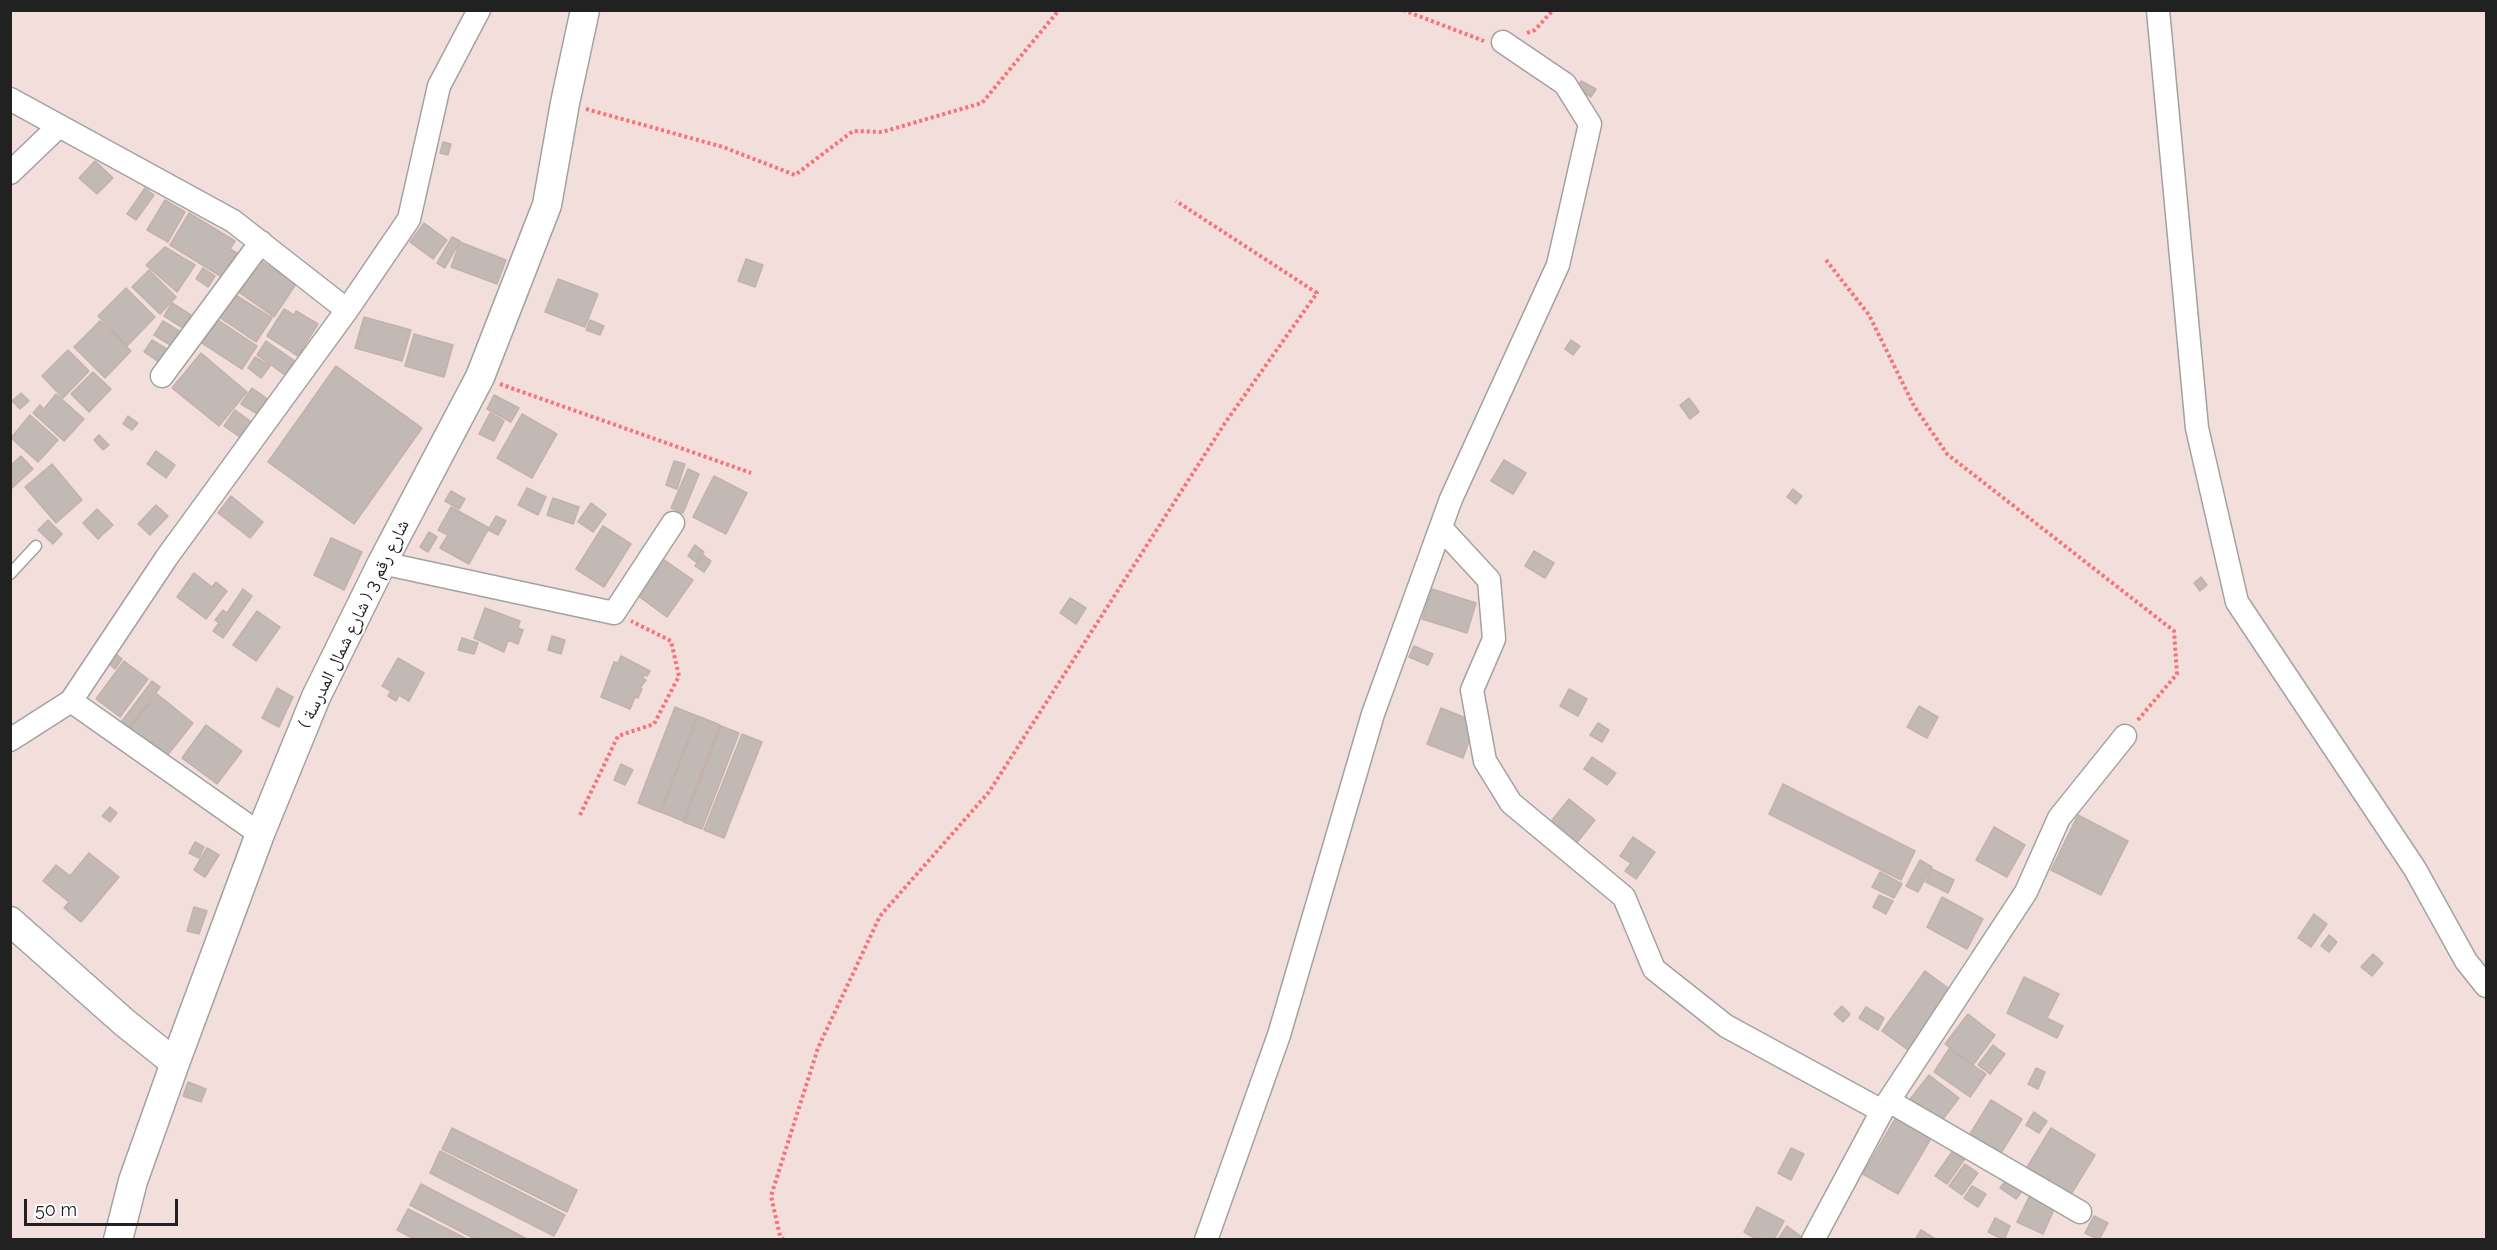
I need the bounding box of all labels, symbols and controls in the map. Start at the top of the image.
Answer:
street label: شارع رقم 3 ( شارع شمال المدرسة ) [294,516,414,732]
scale bar [27,1187,182,1225]
text: 50 m [35,1199,77,1220]

